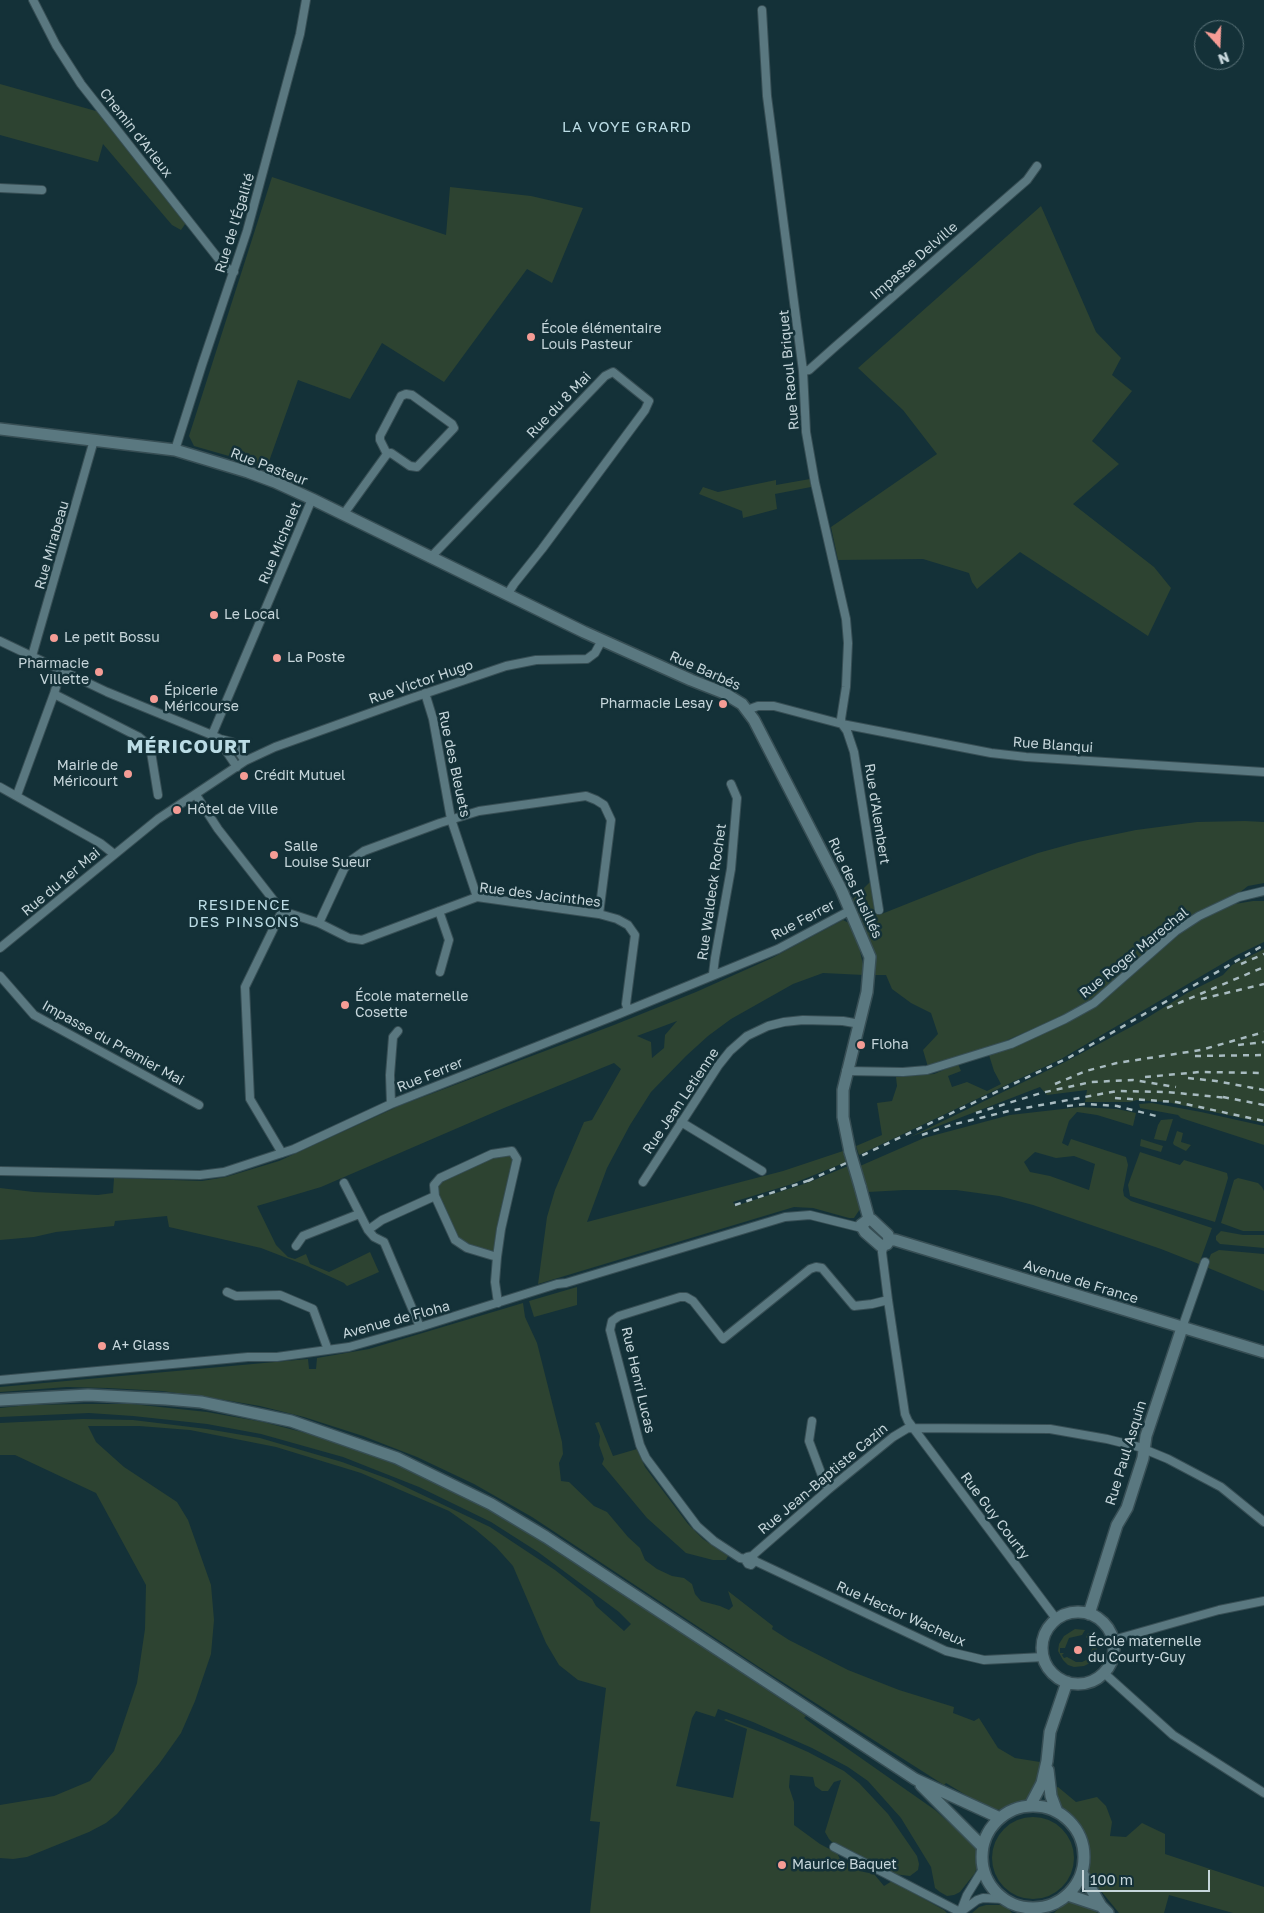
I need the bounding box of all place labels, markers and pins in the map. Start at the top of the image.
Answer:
place label: École élémentaire Louis Pasteur [541,321,662,354]
marker: École élémentaire Louis Pasteur [525,331,537,343]
place label: Le Local [224,607,280,623]
marker: Le Local [208,609,220,621]
place label: Le petit Bossu [64,630,160,646]
marker: Le petit Bossu [48,632,60,644]
place label: La Poste [287,650,345,666]
marker: La Poste [271,652,283,664]
place label: Pharmacie Villette [18,656,89,689]
marker: Pharmacie Villette [93,666,105,678]
place label: Épicerie Méricourse [164,683,239,716]
marker: Épicerie Méricourse [148,693,160,705]
place label: Pharmacie Lesay [600,696,713,712]
marker: Pharmacie Lesay [717,698,729,710]
place label: Mairie de Méricourt [53,758,118,790]
marker: Mairie de Méricourt [122,768,134,780]
place label: Crédit Mutuel [254,768,346,784]
marker: Crédit Mutuel [238,770,250,782]
place label: Hôtel de Ville [187,802,278,818]
marker: Hôtel de Ville [171,804,183,816]
place label: Salle Louise Sueur [284,839,371,872]
marker: Salle Louise Sueur [268,849,280,861]
place label: École maternelle Cosette [355,989,468,1022]
marker: École maternelle Cosette [339,999,351,1011]
place label: Floha [871,1037,909,1053]
marker: Floha [855,1039,867,1051]
place label: A+ Glass [112,1338,170,1354]
marker: A+ Glass [96,1340,108,1352]
place label: École maternelle du Courty-Guy [1088,1634,1201,1666]
marker: École maternelle du Courty-Guy [1072,1644,1084,1656]
place label: Maurice Baquet [792,1857,897,1873]
marker: Maurice Baquet [776,1859,788,1871]

